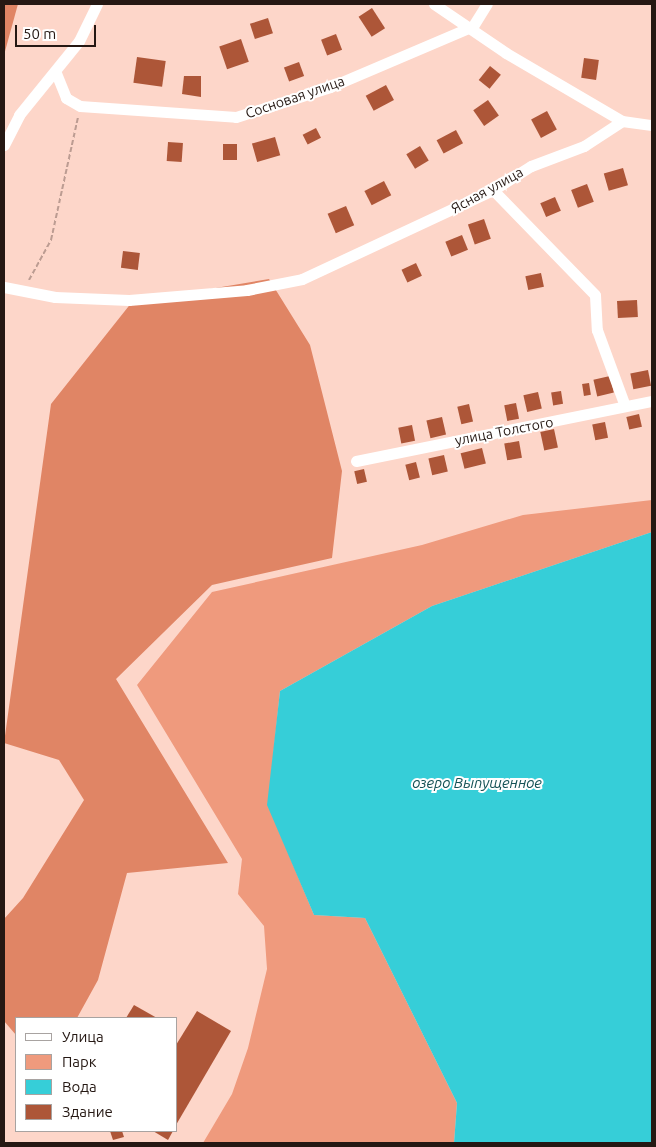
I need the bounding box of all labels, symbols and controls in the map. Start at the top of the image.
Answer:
scale bar [18,15,99,47]
text: 50 m [23,25,56,42]
street label: Сосновая улица [243,72,347,122]
street label: Ясная улица [448,163,526,217]
street label: улица Толстого [453,413,555,449]
water label: озеро Выпущенное [412,774,542,792]
legend [15,1017,178,1132]
text: Улица [62,1028,104,1045]
text: Парк [62,1053,97,1070]
text: Вода [62,1078,97,1095]
text: Здание [62,1103,113,1120]

